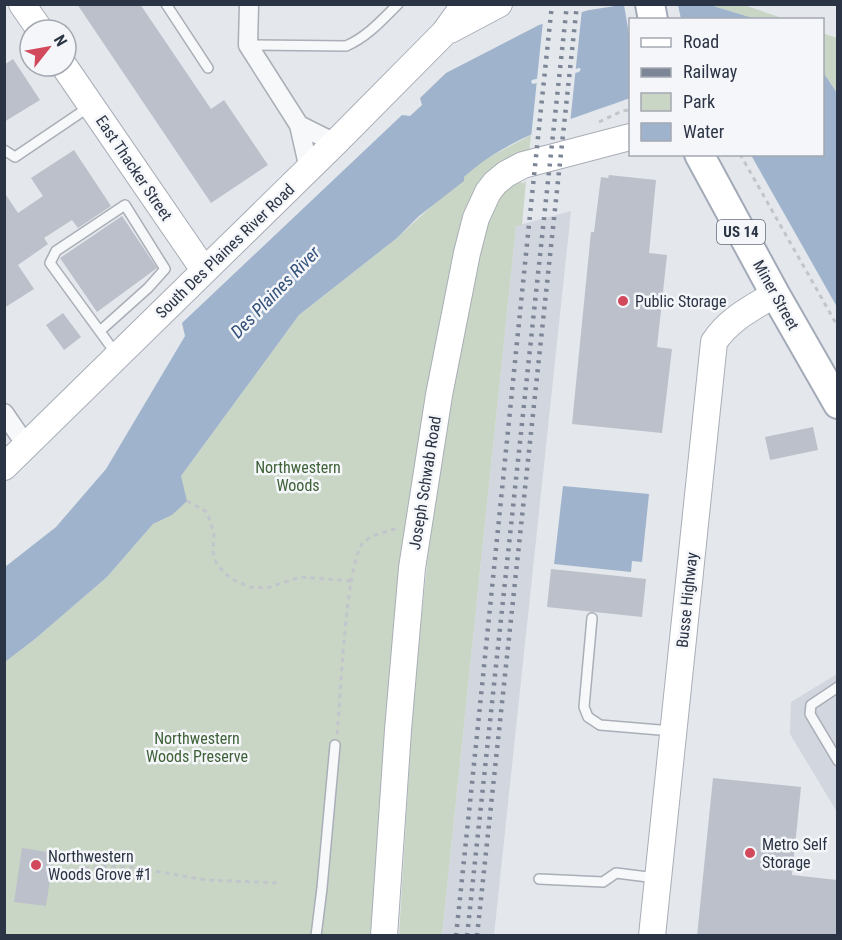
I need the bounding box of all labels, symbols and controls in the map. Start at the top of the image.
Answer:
north arrow [18,18,78,78]
legend [629,18,824,156]
text: N [50,31,71,50]
text: Road [683,31,719,52]
text: Railway [683,61,738,82]
text: Park [683,91,715,112]
street label: East Thacker Street [92,112,176,224]
text: Water [683,121,725,142]
street label: South Des Plaines River Road [152,180,298,322]
road number: US 14 [717,220,765,244]
water label: Des Plaines River [226,242,324,342]
street label: Miner Street [749,257,803,334]
place label: Public Storage [635,292,726,311]
marker: Public Storage [616,294,630,308]
street label: Joseph Schwab Road [405,415,445,551]
park label: Northwestern Woods [255,458,341,495]
street label: Busse Highway [673,551,702,649]
park label: Northwestern Woods Preserve [146,729,248,766]
place label: Metro Self Storage [762,835,827,872]
marker: Metro Self Storage [743,846,757,860]
place label: Northwestern Woods Grove #1 [48,847,152,884]
marker: Northwestern Woods Grove #1 [29,858,43,872]

